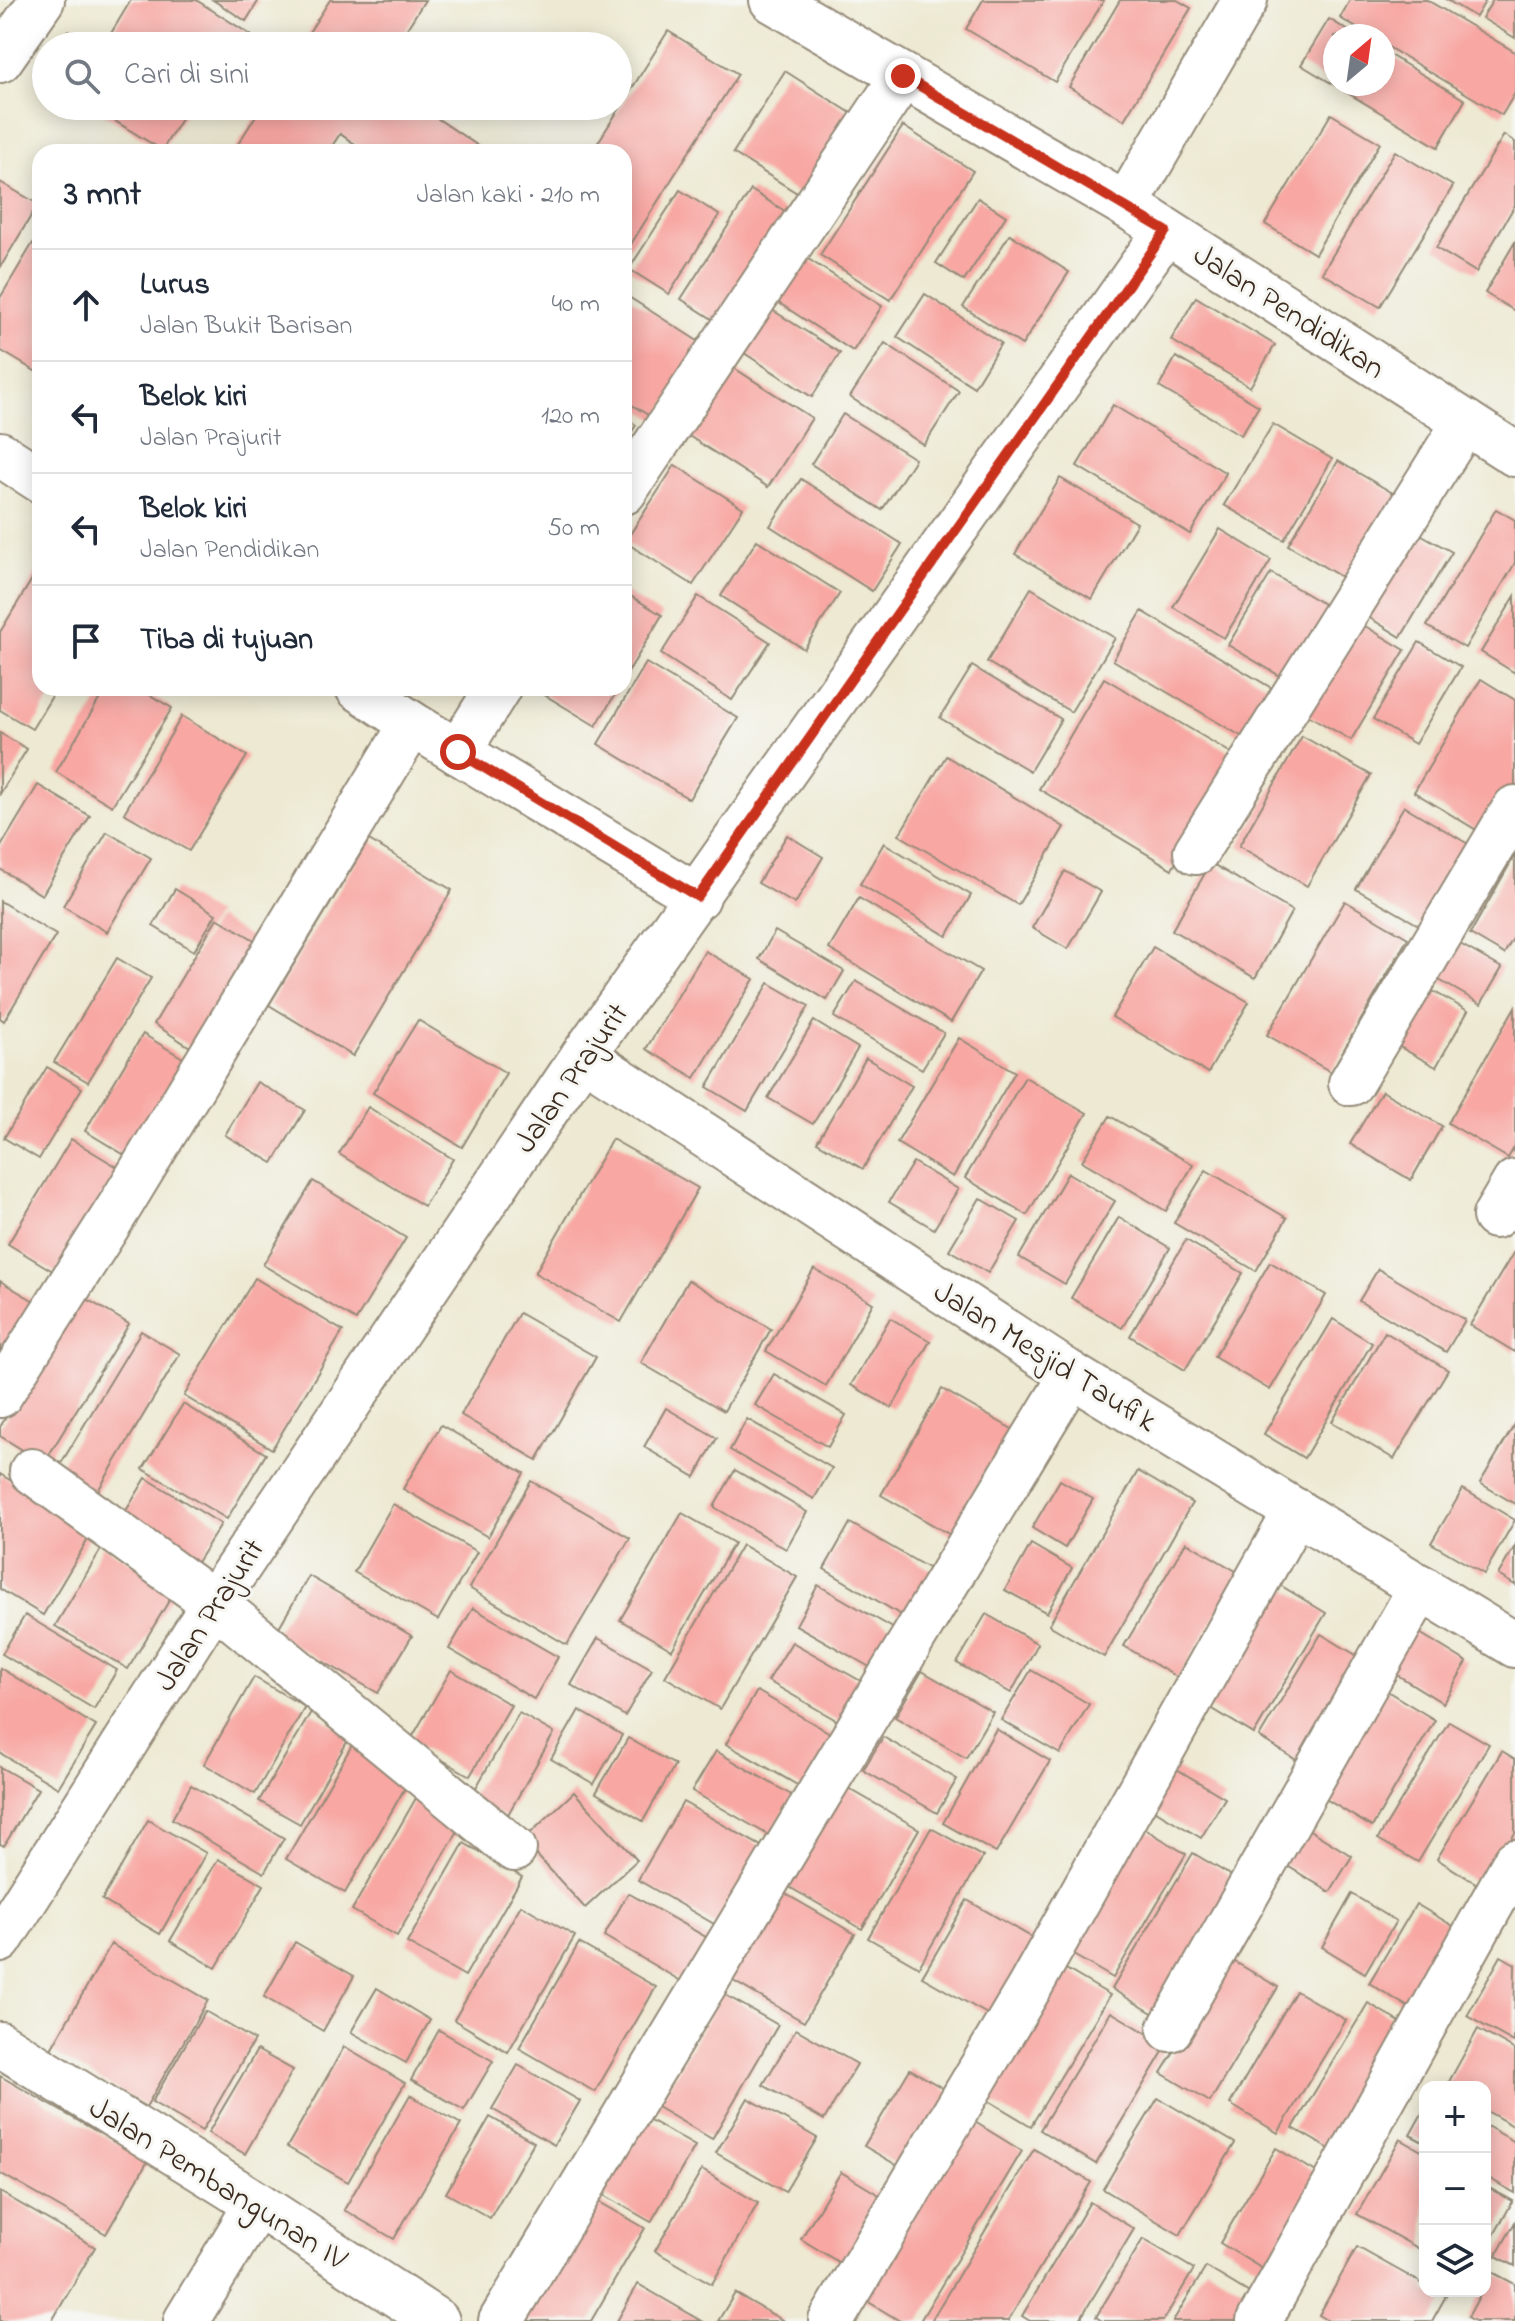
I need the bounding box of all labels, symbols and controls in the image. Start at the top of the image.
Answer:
north arrow [1323,24,1395,96]
search box [32,32,632,120]
icon: search [60,54,104,98]
text: Cari di sini [124,54,250,98]
route end [885,58,921,94]
text: 3 mnt [64,171,141,221]
text: Jalan kaki · 210 m [416,177,600,215]
street label: Jalan Pendidikan [1183,233,1393,393]
text: Lurus [140,264,210,308]
icon: ahead [64,283,108,327]
text: 40 m [551,286,600,324]
text: Jalan Bukit Barisan [140,308,352,346]
text: Belok kiri [140,376,247,420]
icon: left [64,395,108,439]
text: 120 m [541,398,600,436]
text: Jalan Prajurit [140,420,282,458]
text: Belok kiri [140,488,247,532]
icon: left [64,507,108,551]
text: 50 m [547,510,600,548]
text: Jalan Pendidikan [140,532,319,570]
icon: arrive [64,619,108,663]
text: Tiba di tujuan [140,619,313,663]
route start [440,734,476,770]
street label: Jalan Prajurit [504,994,642,1164]
street label: Jalan Mesjid Taufik [923,1270,1166,1446]
street label: Jalan Prajurit [144,1530,278,1702]
map controls [1419,2081,1491,2297]
button: + [1419,2081,1491,2153]
street label: Jalan Pembangunan IV [79,2086,356,2284]
button: − [1419,2153,1491,2225]
button: layers [1419,2225,1491,2297]

